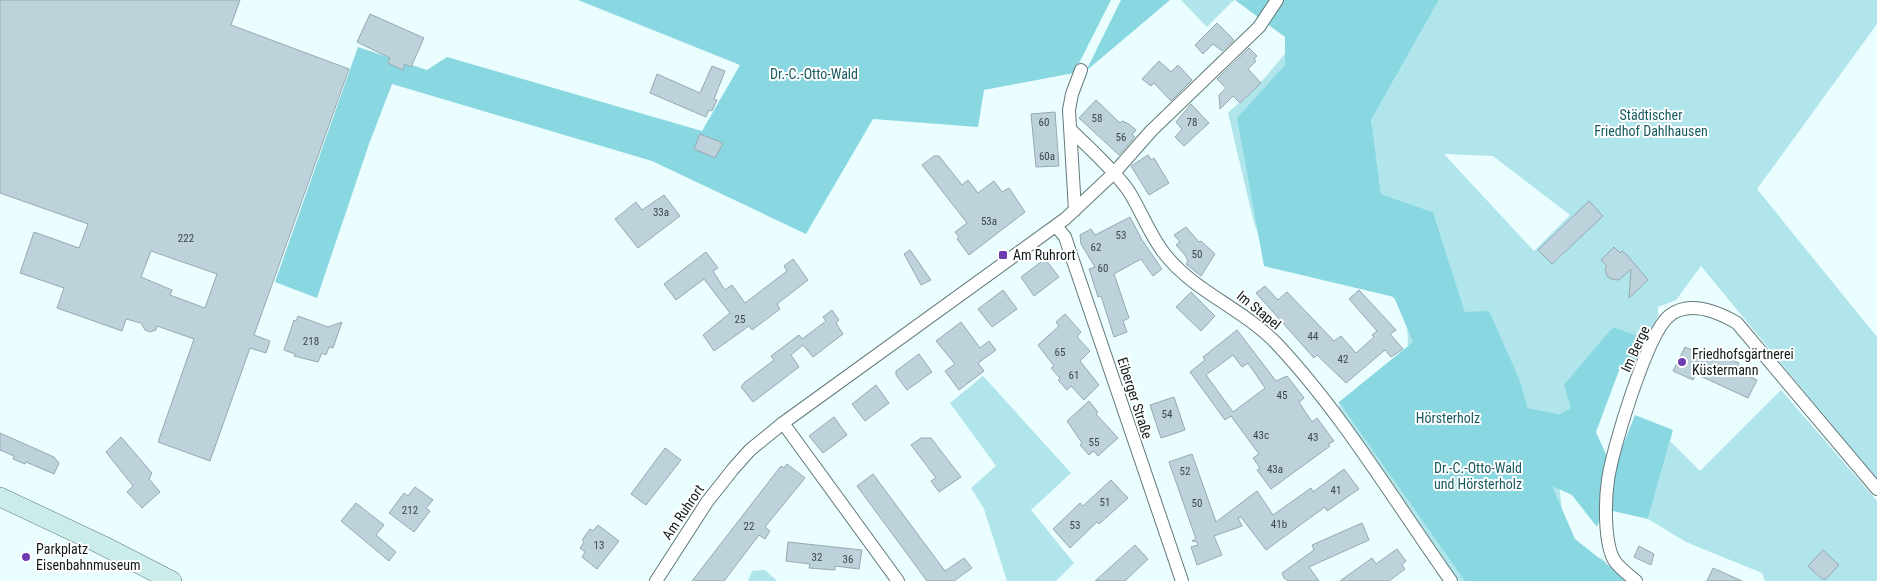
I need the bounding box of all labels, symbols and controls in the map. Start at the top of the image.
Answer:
park label: Dr.-C.-Otto-Wald [770,66,858,82]
park label: Städtischer Friedhof Dahlhausen [1594,107,1708,139]
house number: 58 [1092,112,1102,125]
house number: 60 [1039,116,1049,129]
house number: 78 [1187,116,1197,129]
house number: 56 [1116,131,1126,144]
house number: 60a [1039,150,1055,163]
house number: 33a [653,206,669,219]
house number: 53a [981,215,997,228]
house number: 53 [1116,229,1126,242]
house number: 222 [178,232,194,245]
house number: 62 [1091,241,1101,254]
place label: Am Ruhrort [1013,247,1076,263]
house number: 50 [1192,248,1202,261]
marker: Am Ruhrort [997,249,1009,261]
house number: 60 [1098,262,1108,275]
street label: Im Stapel [1234,287,1284,333]
house number: 25 [735,313,745,326]
street label: Im Berge [1617,323,1653,375]
house number: 44 [1308,330,1319,343]
house number: 218 [303,335,319,348]
house number: 65 [1055,346,1065,359]
place label: Friedhofsgärtnerei Küstermann [1692,346,1794,378]
house number: 42 [1338,353,1348,366]
street label: Eiberger Straße [1114,355,1156,441]
marker: Friedhofsgärtnerei Küstermann [1676,356,1688,368]
house number: 61 [1069,369,1079,382]
house number: 45 [1277,389,1287,402]
house number: 54 [1162,408,1173,421]
park label: Hörsterholz [1416,410,1480,426]
house number: 43c [1253,429,1269,442]
house number: 43 [1308,431,1318,444]
house number: 55 [1089,436,1099,449]
park label: Dr.-C.-Otto-Wald und Hörsterholz [1434,460,1522,492]
house number: 43a [1267,463,1283,476]
house number: 52 [1180,465,1190,478]
street label: Am Ruhrort [659,482,707,542]
house number: 41 [1331,484,1341,497]
house number: 51 [1100,496,1110,509]
house number: 50 [1192,497,1202,510]
house number: 212 [402,504,418,517]
house number: 41b [1271,518,1287,531]
house number: 53 [1070,519,1080,532]
house number: 22 [744,520,754,533]
house number: 13 [594,539,604,552]
place label: Parkplatz Eisenbahnmuseum [36,541,141,573]
marker: Parkplatz Eisenbahnmuseum [20,551,32,563]
house number: 32 [812,551,822,564]
house number: 36 [843,553,853,566]

